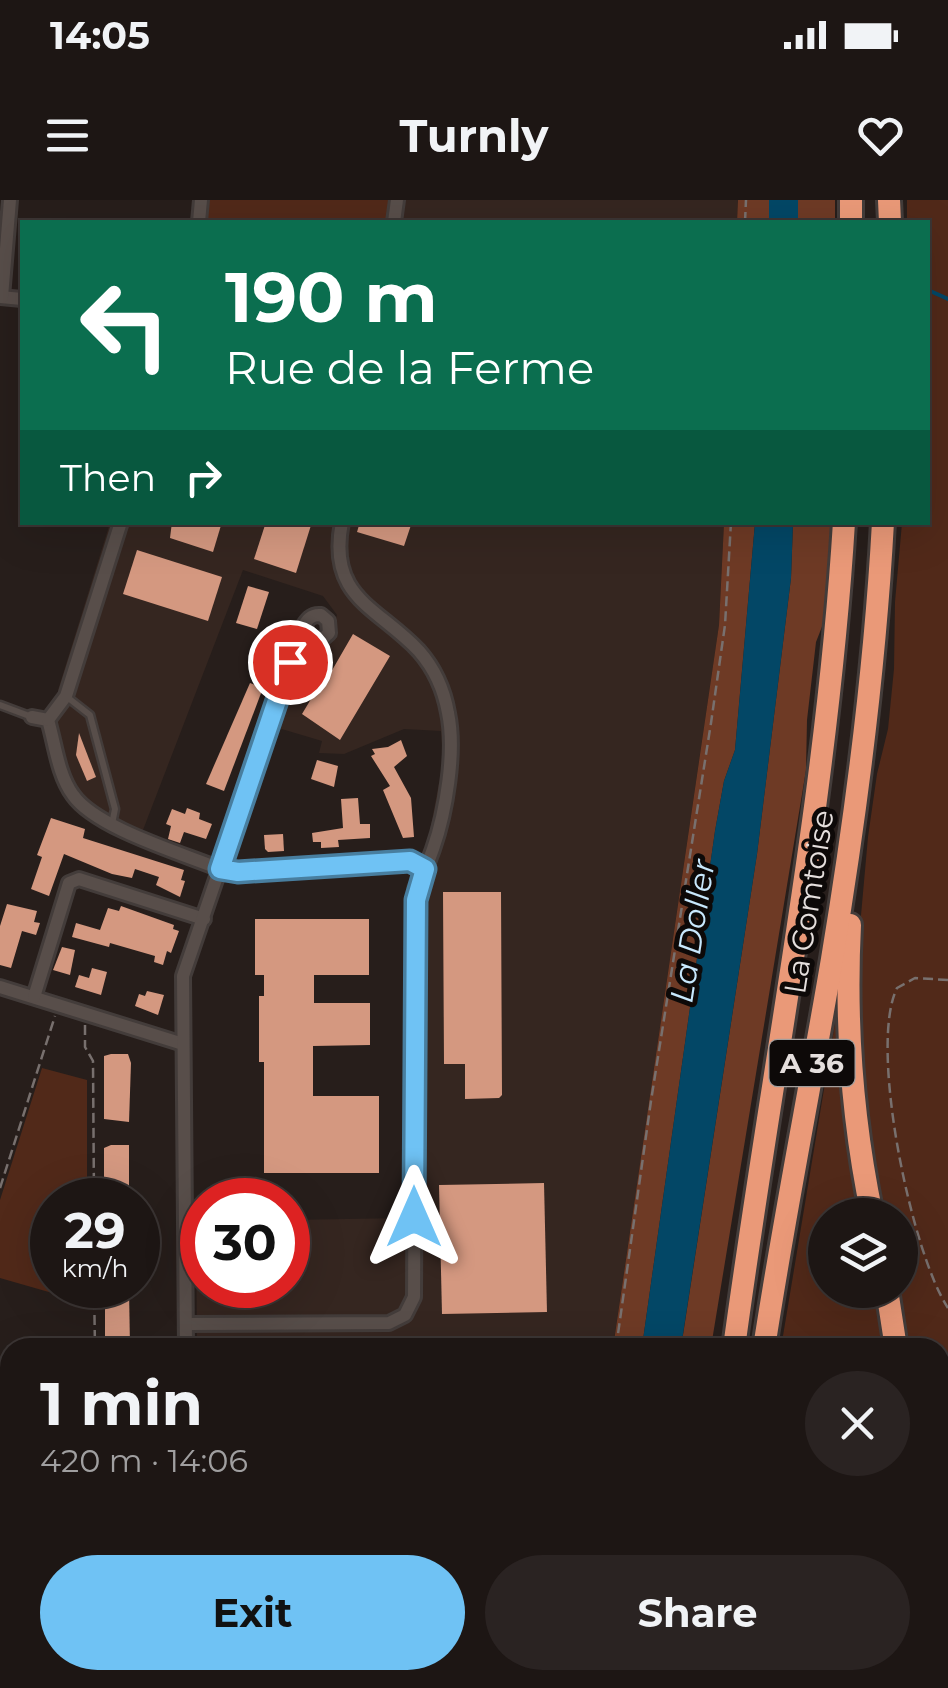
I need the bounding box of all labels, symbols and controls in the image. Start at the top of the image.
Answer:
text: 14:05 [50,12,150,59]
icon: menu [40,108,95,163]
text: Turnly [400,108,548,163]
icon: heart [853,108,908,163]
text: 190 m [225,254,438,340]
icon: left [60,260,190,390]
text: Rue de la Ferme [225,340,594,395]
icon: right [176,450,231,505]
text: Then [60,454,156,501]
pin [248,620,333,705]
icon: arrive [263,635,318,690]
street label: La Comtoise [776,807,842,997]
water label: La Doller [661,855,723,1005]
road number: A 36 [770,1040,854,1086]
position arrow [362,1165,466,1269]
speed limit sign: 30 [180,1178,310,1308]
map controls [808,1198,918,1308]
button: layers [808,1198,918,1308]
text: 29 [64,1200,126,1261]
text: km/h [62,1253,128,1283]
text: 1 min [40,1367,203,1440]
button: close [805,1371,910,1476]
text: 420 m · 14:06 [40,1441,248,1480]
button: Exit [40,1555,465,1670]
button: Share [485,1555,910,1670]

